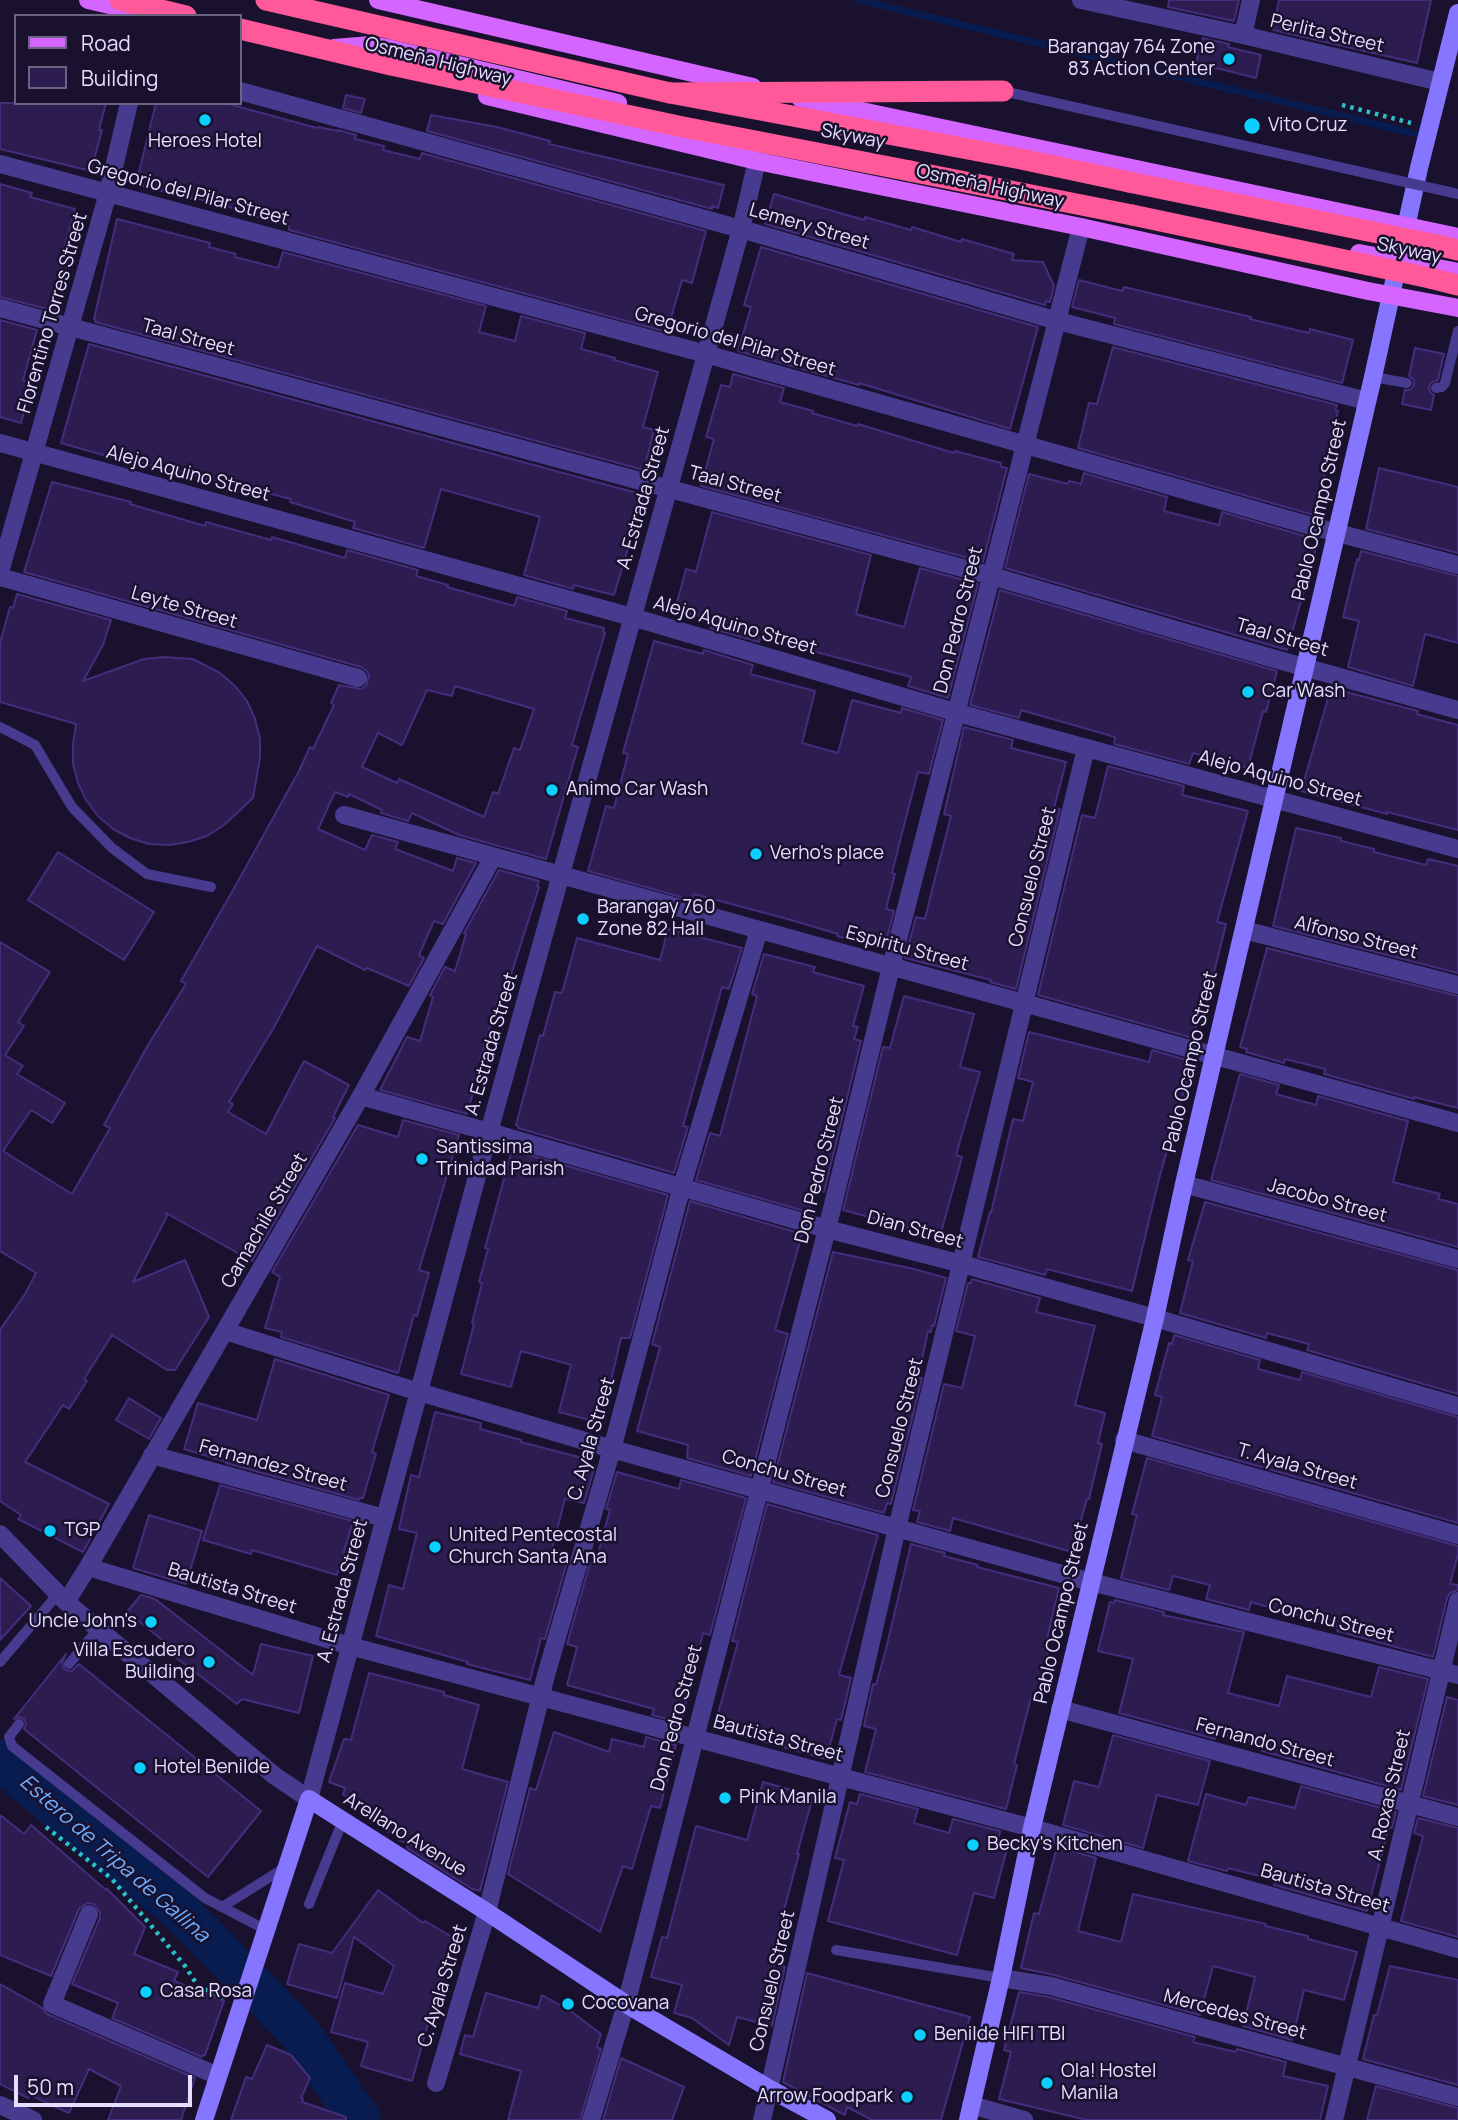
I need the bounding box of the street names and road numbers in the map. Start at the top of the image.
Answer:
street label: Perlita Street [1268,10,1386,58]
street label: Osmeña Highway [362,33,514,91]
street label: Skyway [819,120,887,154]
street label: Gregorio del Pilar Street [85,155,291,231]
street label: Osmeña Highway [914,160,1066,214]
street label: Lemery Street [746,199,872,255]
street label: Florentino Torres Street [13,210,93,416]
street label: Skyway [1375,233,1443,269]
street label: Gregorio del Pilar Street [632,302,838,382]
street label: Taal Street [139,315,237,361]
street label: Pablo Ocampo Street [1288,417,1352,603]
street label: A. Estrada Street [613,424,675,572]
street label: Alejo Aquino Street [104,441,272,507]
street label: Taal Street [686,462,784,508]
street label: Don Pedro Street [930,544,988,696]
street label: Leyte Street [128,582,240,634]
street label: Alejo Aquino Street [651,592,819,660]
street label: Taal Street [1233,614,1331,662]
street label: Alejo Aquino Street [1196,746,1364,812]
street label: Consuelo Street [1005,804,1061,950]
street label: Alfonso Street [1292,912,1420,964]
street label: Espiritu Street [843,922,971,976]
street label: Pablo Ocampo Street [1159,969,1223,1155]
street label: A. Estrada Street [461,970,523,1118]
street label: Don Pedro Street [791,1094,849,1246]
street label: Camachile Street [217,1149,313,1293]
street label: Jacobo Street [1265,1174,1389,1228]
street label: Dian Street [864,1206,966,1254]
street label: Consuelo Street [872,1355,928,1501]
street label: C. Ayala Street [564,1375,620,1503]
street label: Fernandez Street [196,1435,350,1497]
street label: T. Ayala Street [1234,1439,1360,1495]
street label: Conchu Street [719,1445,849,1503]
street label: A. Estrada Street [313,1517,373,1665]
street label: Pablo Ocampo Street [1030,1520,1094,1706]
street label: Bautista Street [165,1559,299,1619]
street label: Conchu Street [1266,1594,1396,1648]
street label: Don Pedro Street [647,1642,707,1794]
street label: Bautista Street [711,1711,845,1767]
street label: Fernando Street [1193,1714,1337,1772]
street label: A. Roxas Street [1364,1727,1416,1863]
street label: Arellano Avenue [339,1788,471,1882]
street label: Bautista Street [1258,1860,1392,1918]
street label: Consuelo Street [746,1908,800,2054]
street label: C. Ayala Street [414,1922,472,2050]
street label: Mercedes Street [1161,1985,1309,2045]

